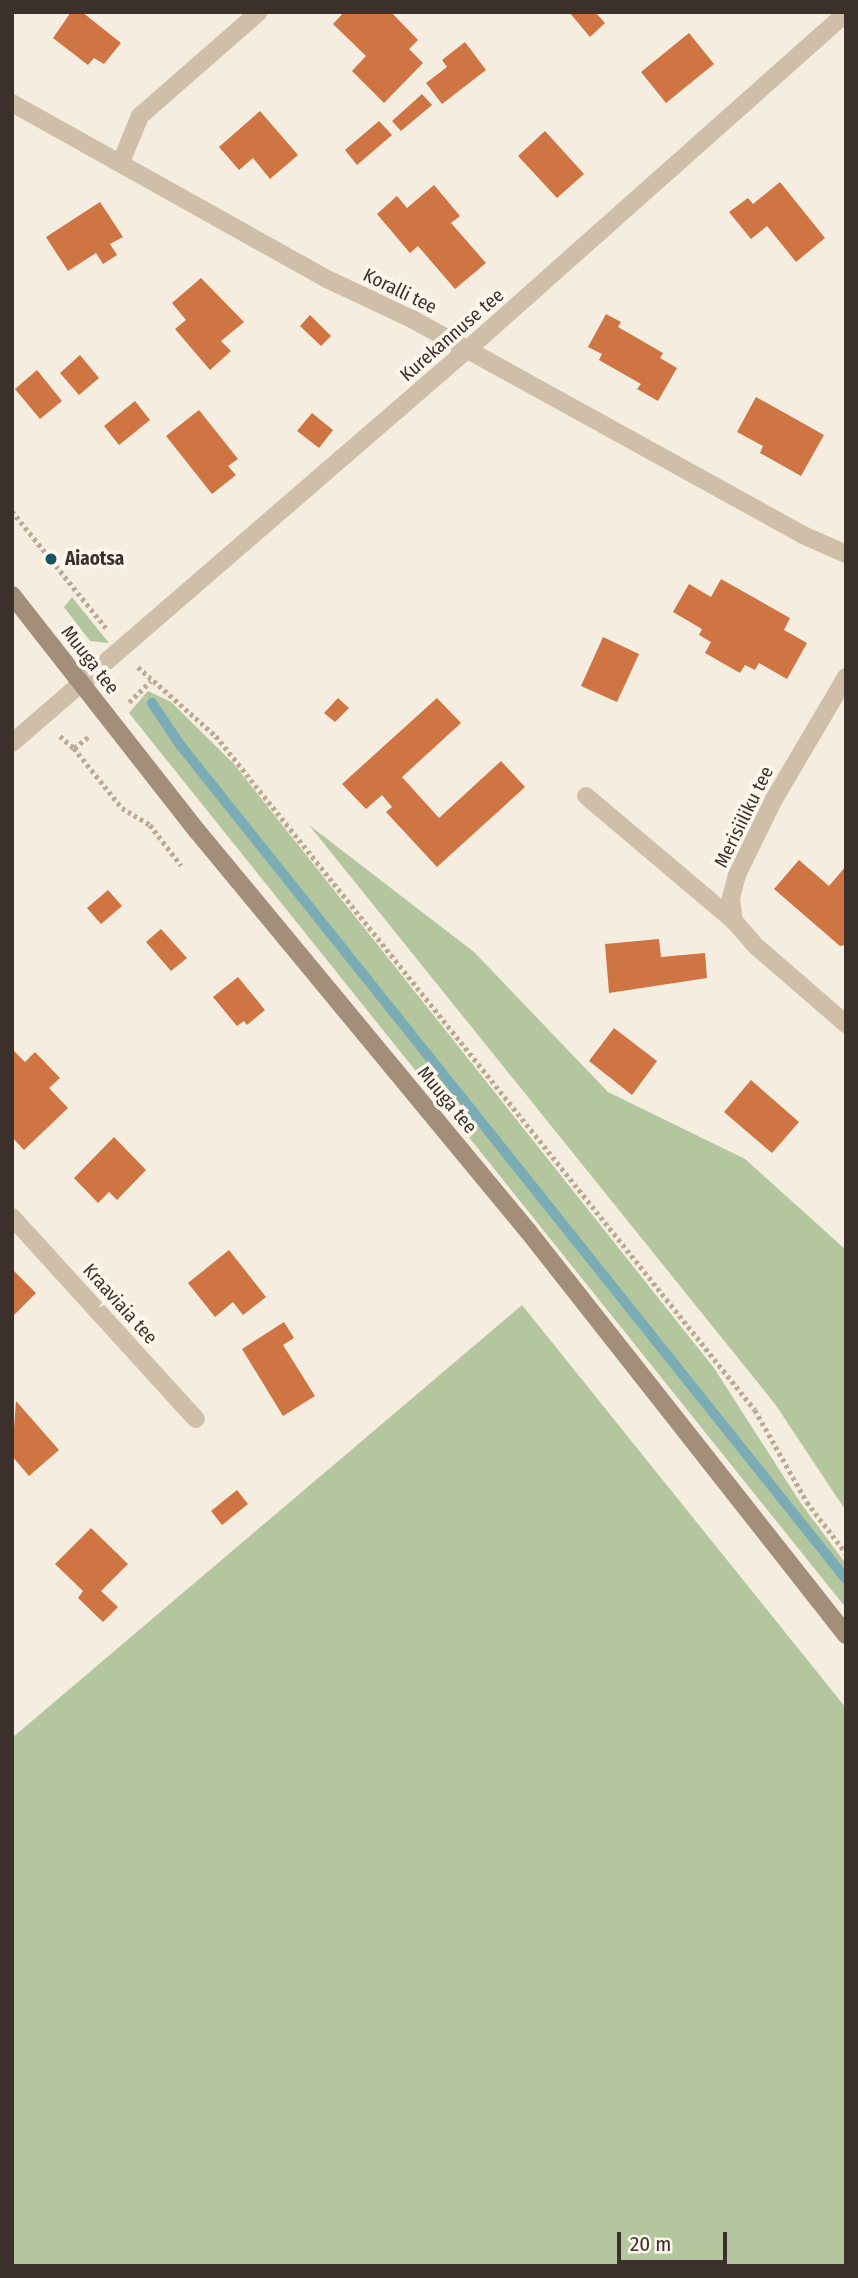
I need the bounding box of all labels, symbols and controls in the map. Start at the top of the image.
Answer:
street label: Koralli tee [360,263,440,319]
street label: Kurekannuse tee [396,284,508,386]
place label: Aiaotsa [65,548,124,570]
marker: Aiaotsa [43,551,59,567]
street label: Muuga tee [56,621,124,699]
street label: Merisiiliku tee [710,763,778,871]
street label: Muuga tee [412,1062,482,1138]
street label: Kraaviaia tee [78,1259,162,1349]
scale bar [620,2218,730,2262]
text: 20 m [630,2231,671,2257]

